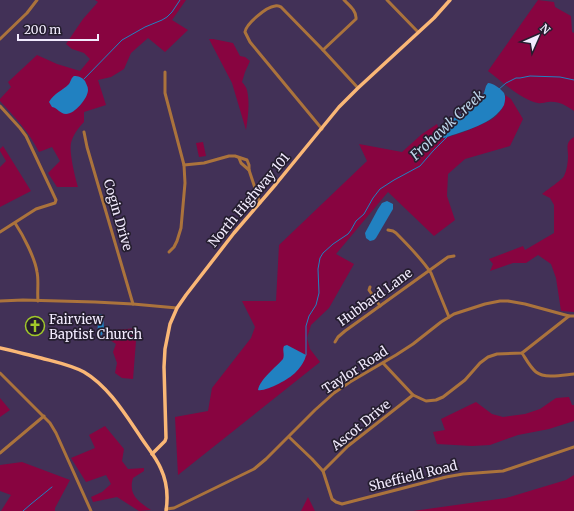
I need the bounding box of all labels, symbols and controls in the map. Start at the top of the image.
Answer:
scale bar [18,16,98,42]
north arrow [518,16,558,56]
text: N [537,21,553,37]
text: 200 m [24,22,61,37]
water label: Frohawk Creek [405,86,488,165]
street label: North Highway 101 [205,149,293,251]
street label: Cogin Drive [100,177,136,253]
street label: Hubbard Lane [334,264,416,330]
place label: Fairview Baptist Church [49,311,142,343]
church icon: Fairview Baptist Church [24,315,46,337]
street label: Taylor Road [319,342,391,398]
street label: Ascot Drive [327,396,394,455]
street label: Sheffield Road [367,457,459,495]

